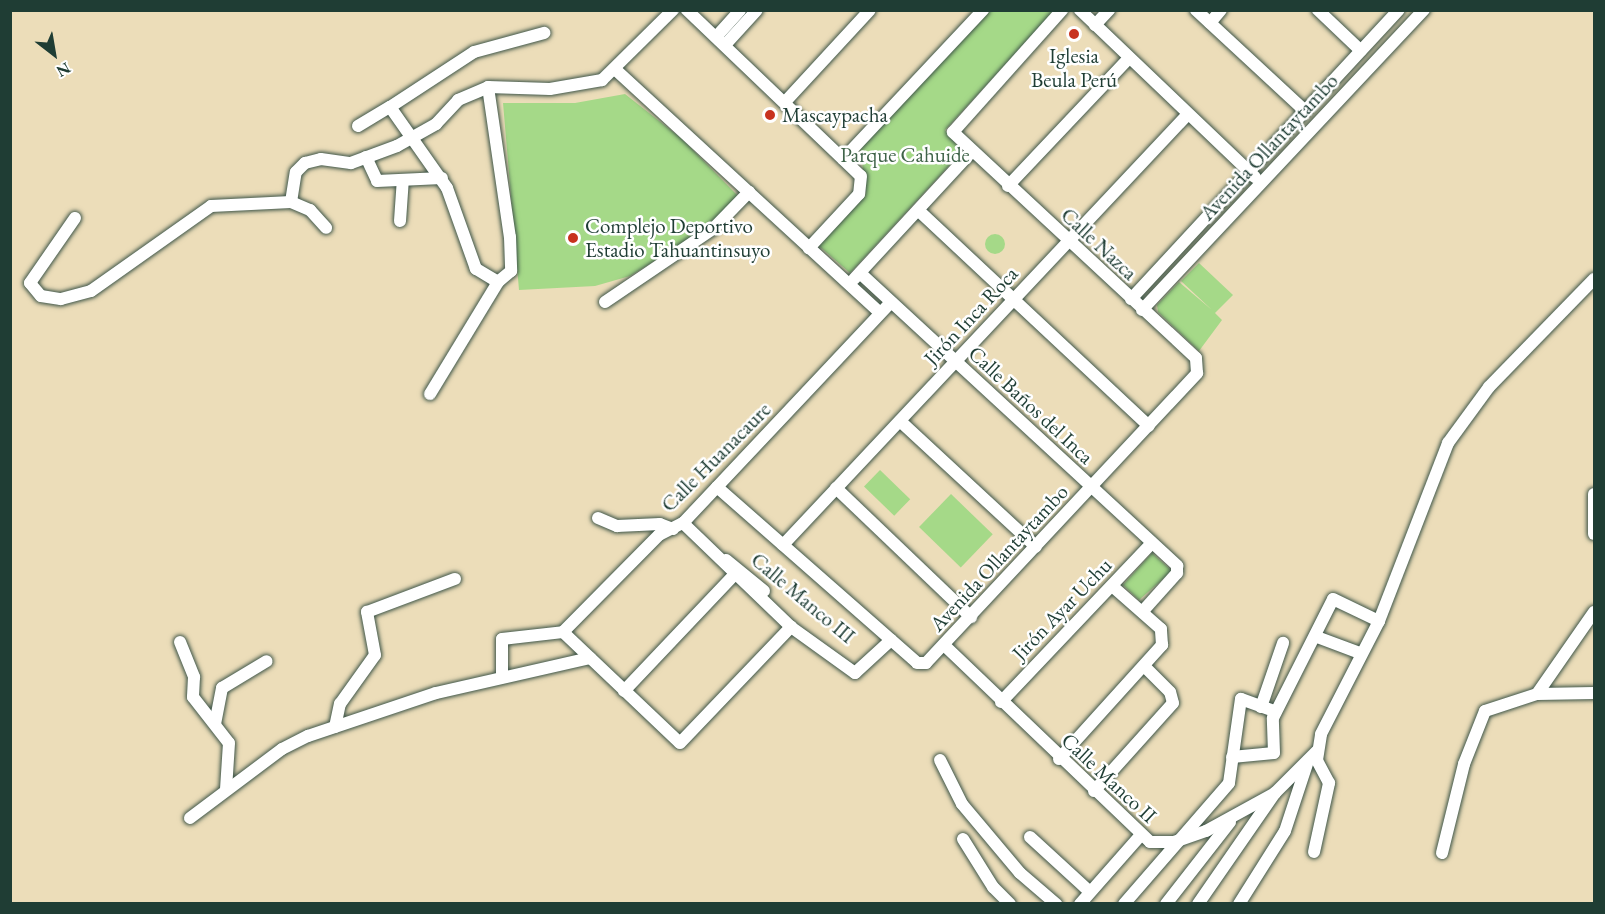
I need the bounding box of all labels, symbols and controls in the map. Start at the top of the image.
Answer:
north arrow [24,24,84,84]
marker: Iglesia Beula Perú [1067,27,1081,41]
place label: Iglesia Beula Perú [1031,43,1117,93]
text: N [53,58,74,82]
street label: Avenida Ollantaytambo [1195,68,1343,226]
place label: Mascaypacha [782,102,888,128]
marker: Mascaypacha [763,108,777,122]
park label: Parque Cahuide [840,142,970,168]
street label: Calle Nazca [1056,202,1142,286]
place label: Complejo Deportivo Estadio Tahuantinsuyo [585,213,770,263]
marker: Complejo Deportivo Estadio Tahuantinsuyo [566,231,580,245]
street label: Jirón Inca Roca [919,261,1023,371]
street label: Calle Baños del Inca [963,341,1099,469]
street label: Calle Huanacaure [656,397,776,517]
street label: Avenida Ollantaytambo [925,479,1073,637]
street label: Calle Manco III [746,547,860,649]
street label: Jirón Ayar Uchu [1007,553,1117,665]
street label: Calle Manco II [1056,728,1162,828]

